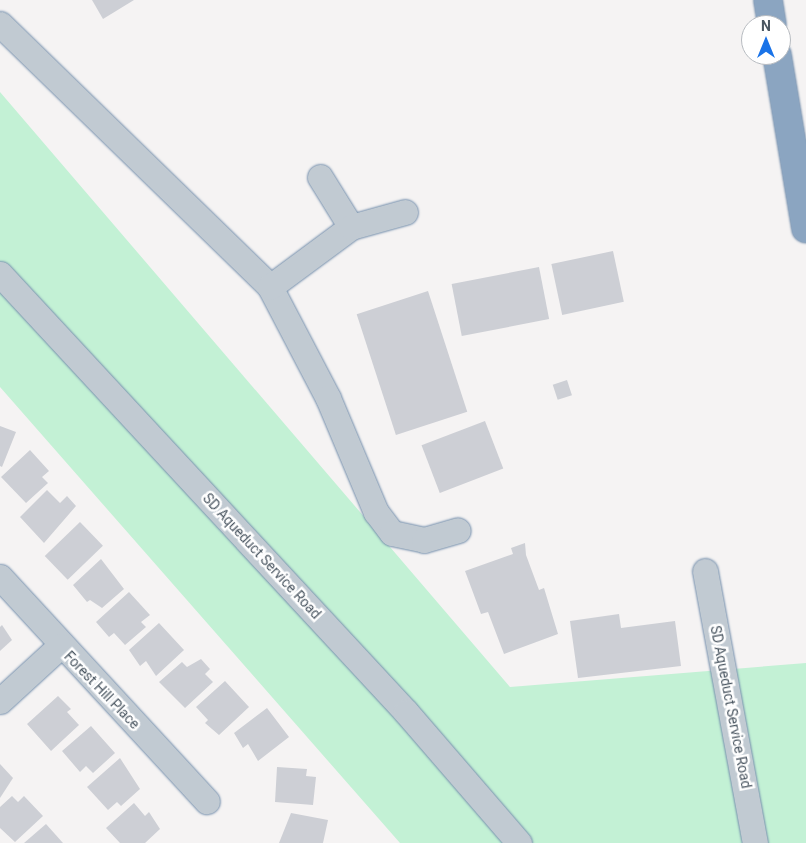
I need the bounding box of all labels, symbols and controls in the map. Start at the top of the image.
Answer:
north arrow [741,15,791,65]
text: N [761,18,771,34]
street label: SD Aqueduct Service Road [199,490,325,622]
street label: SD Aqueduct Service Road [707,624,755,790]
street label: Forest Hill Place [61,648,143,732]

